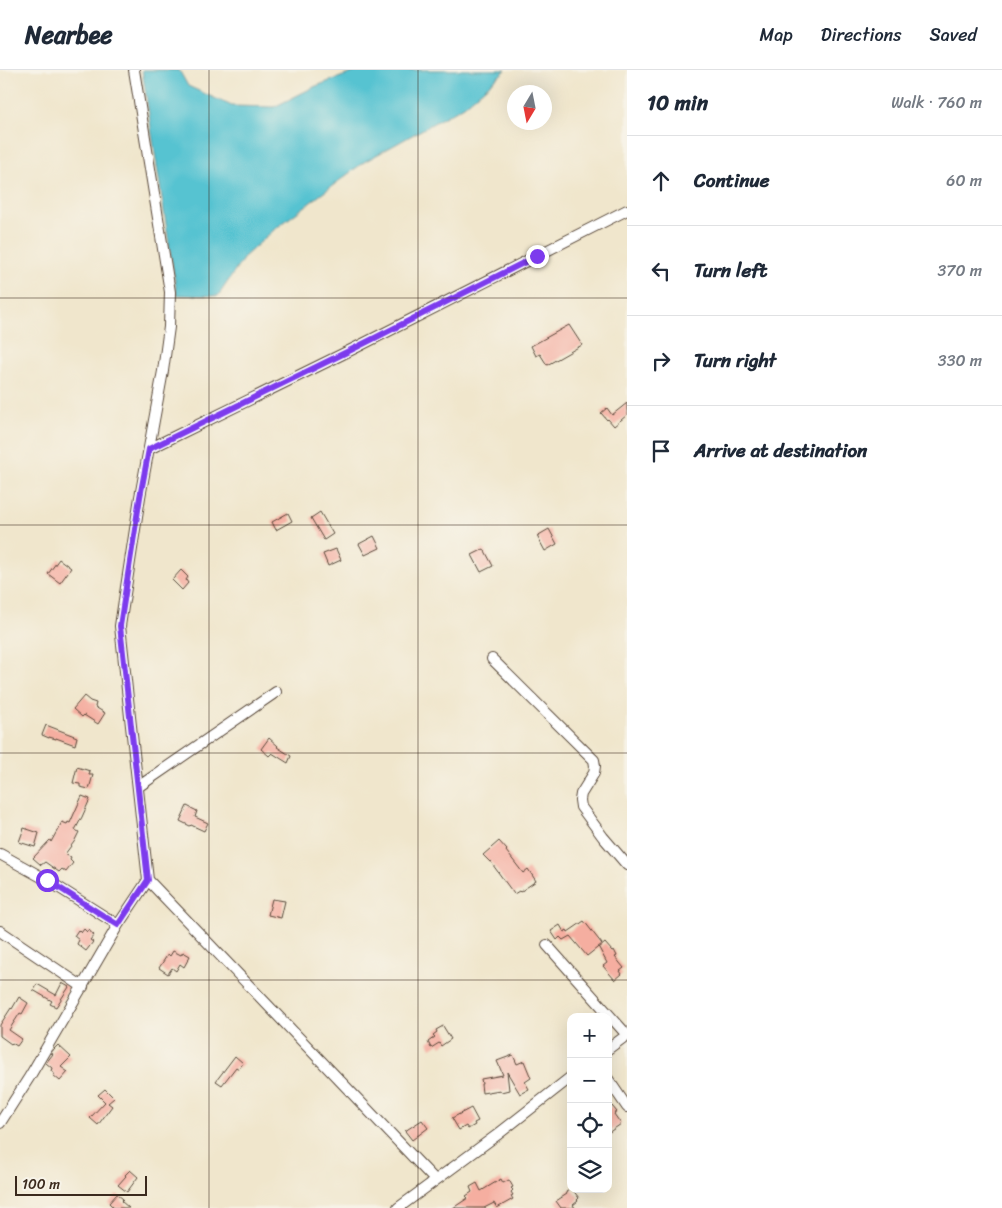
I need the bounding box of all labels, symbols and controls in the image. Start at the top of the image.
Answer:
text: Nearbee [25,14,113,56]
text: Map [760,19,793,51]
text: Directions [821,19,902,51]
text: Saved [930,19,977,51]
text: 10 min [647,84,708,122]
north arrow [507,85,552,130]
text: Walk · 760 m [891,88,982,117]
text: Continue [694,164,770,197]
text: 60 m [946,166,982,195]
icon: ahead [647,167,675,195]
route end [526,245,549,268]
text: Turn left [694,254,767,287]
text: 370 m [938,256,982,285]
icon: left [647,257,675,285]
text: Turn right [694,344,776,377]
text: 330 m [938,346,982,375]
icon: right [647,347,675,375]
text: Arrive at destination [694,434,867,467]
icon: arrive [647,437,675,465]
route start [36,869,59,892]
map controls [567,1013,612,1193]
button: + [567,1013,612,1058]
button: − [567,1058,612,1103]
button: locate [567,1103,612,1148]
button: layers [567,1148,612,1193]
text: 100 m [22,1172,60,1197]
scale bar [15,1173,148,1196]

